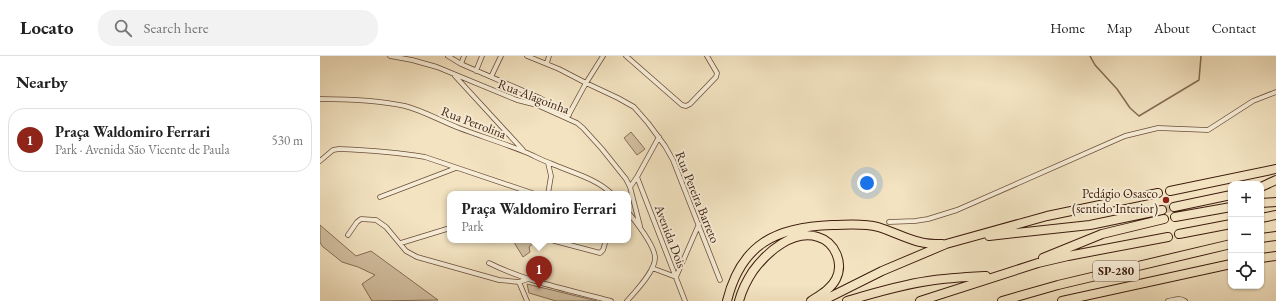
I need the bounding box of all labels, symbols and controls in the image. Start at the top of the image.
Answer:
search box [98,10,378,46]
text: Locato [20,15,74,40]
icon: search [112,17,134,39]
text: Search here [144,18,209,37]
text: Home [1050,19,1085,37]
text: Map [1107,19,1132,37]
text: About [1154,19,1190,37]
text: Contact [1212,19,1256,37]
text: Nearby [16,71,68,93]
street label: Rua Alagoinha [496,75,573,118]
street label: Rua Petrolina [439,102,510,143]
text: Praça Waldomiro Ferrari [55,122,210,141]
text: 1 [27,132,33,149]
text: 530 m [272,132,303,149]
text: Park · Avenida São Vicente de Paula [55,141,230,158]
street label: Rua Pereira Barreto [671,149,724,245]
your location [857,173,877,193]
map controls [1228,181,1264,289]
button: + [1228,181,1264,217]
place label: Pedágio Osasco (sentido Interior) [1072,185,1158,217]
popup [447,191,631,243]
marker: Pedágio Osasco (sentido Interior) [1161,195,1171,205]
text: Praça Waldomiro Ferrari [461,199,617,218]
street label: Avenida Dois [650,201,690,270]
button: − [1228,217,1264,253]
text: Park [461,218,484,235]
button: locate [1228,253,1264,289]
pin: 1 [526,256,552,289]
road number: SP-280 [1093,261,1139,281]

